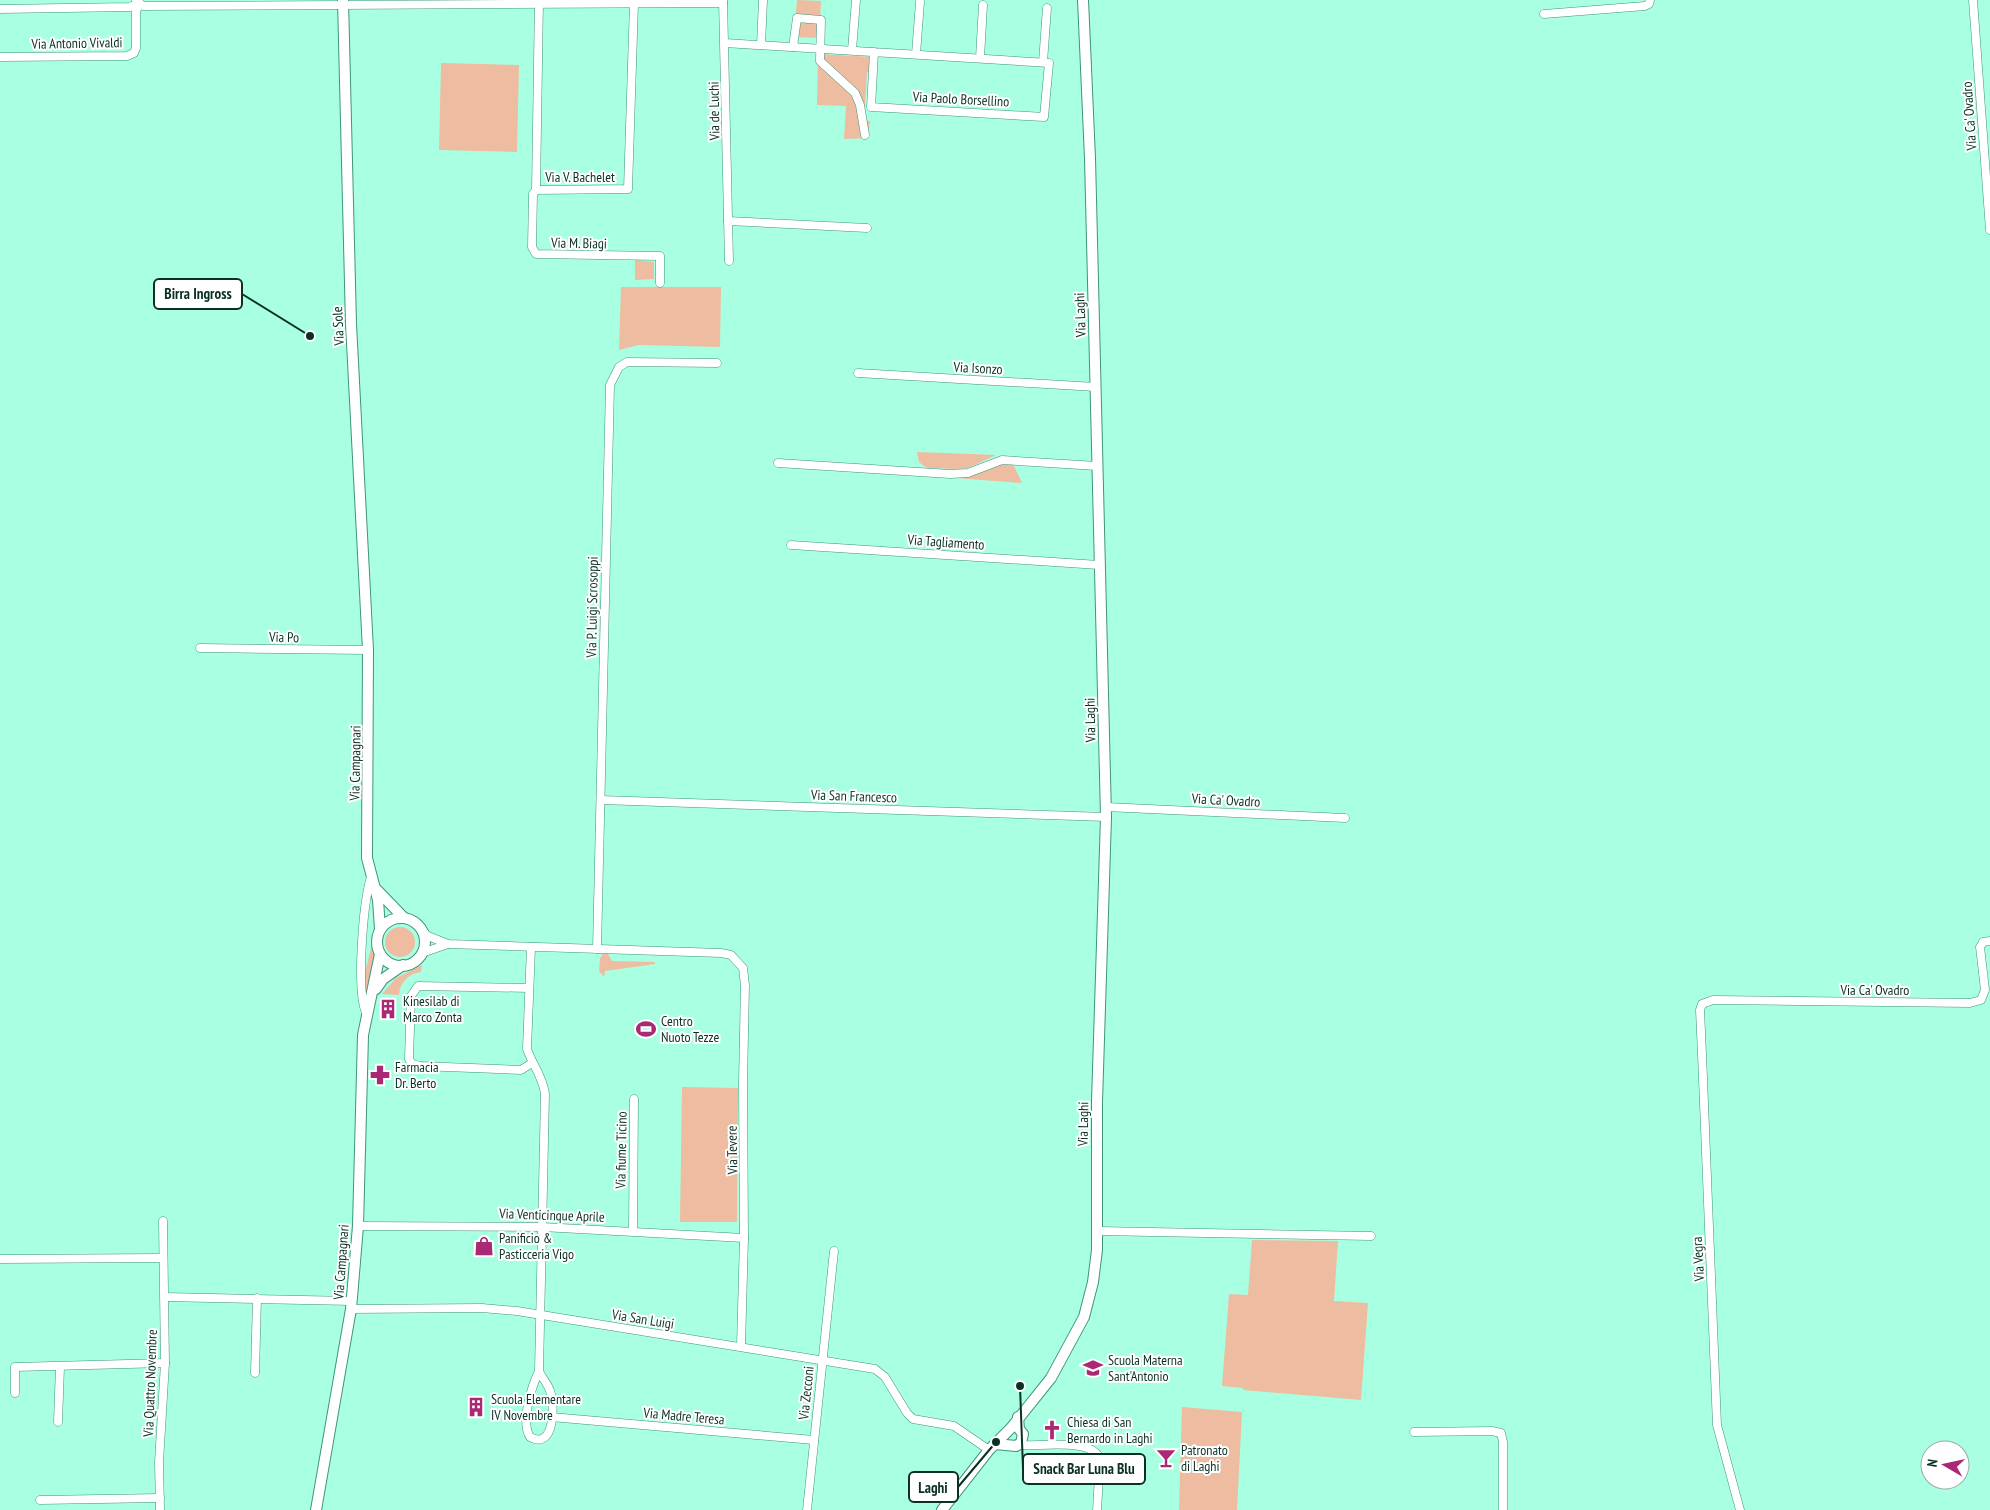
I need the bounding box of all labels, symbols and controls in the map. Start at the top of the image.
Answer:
street label: Via Antonio Vivaldi [30,33,123,53]
street label: Via de Luchi [704,81,724,142]
street label: Via Ca' Ovadro [1958,81,1980,152]
street label: Via Paolo Borsellino [911,87,1010,111]
street label: Via V. Bachelet [544,168,615,186]
street label: Via M. Biagi [550,233,607,252]
callout: Birra Ingross [154,279,242,309]
text: Birra Ingross [164,284,232,303]
street label: Via Laghi [1070,292,1090,339]
street label: Via Sole [328,306,348,347]
street label: Via Isonzo [952,358,1003,378]
street label: Via Tagliamento [906,530,985,554]
street label: Via P. Luigi Scrosoppi [582,556,602,659]
street label: Via Po [268,628,299,646]
street label: Via Laghi [1081,698,1099,743]
street label: Via Campagnari [345,725,365,802]
street label: Via San Francesco [810,785,897,806]
street label: Via Ca' Ovadro [1190,789,1261,811]
street label: Via Ca' Ovadro [1840,981,1909,999]
place label: Kinesilab di Marco Zonta [403,992,462,1026]
building icon: Kinesilab di Marco Zonta [377,998,399,1020]
place label: Centro Nuoto Tezze [661,1012,719,1046]
sports icon: Centro Nuoto Tezze [635,1018,657,1040]
place label: Farmacia Dr. Berto [395,1058,439,1092]
pharmacy icon: Farmacia Dr. Berto [369,1064,391,1086]
street label: Via Laghi [1074,1102,1092,1147]
street label: Via fiume Ticino [611,1111,631,1190]
street label: Via Tevere [723,1125,741,1176]
street label: Via Venticinque Aprile [498,1204,605,1226]
street label: Via Campagnari [329,1224,353,1301]
place label: Panificio & Pasticceria Vigo [499,1229,574,1263]
shop icon: Panificio & Pasticceria Vigo [473,1235,495,1257]
street label: Via Vegra [1688,1236,1708,1283]
street label: Via San Luigi [610,1305,675,1333]
street label: Via Quattro Novembre [139,1329,161,1438]
place label: Scuola Materna Sant'Antonio [1108,1351,1183,1385]
school or university icon: Scuola Materna Sant'Antonio [1082,1357,1104,1379]
street label: Via Zecconi [794,1365,818,1422]
place label: Scuola Elementare IV Novembre [491,1390,581,1424]
building icon: Scuola Elementare IV Novembre [465,1396,487,1418]
street label: Via Madre Teresa [642,1403,725,1429]
place label: Chiesa di San Bernardo in Laghi [1067,1413,1152,1447]
church icon: Chiesa di San Bernardo in Laghi [1041,1419,1063,1441]
north arrow [1920,1440,1970,1490]
place label: Patronato di Laghi [1181,1441,1228,1475]
bar icon: Patronato di Laghi [1155,1447,1177,1469]
callout: Snack Bar Luna Blu [1023,1454,1145,1484]
text: N [1923,1458,1942,1468]
text: Snack Bar Luna Blu [1033,1459,1135,1478]
callout: Laghi [909,1472,958,1502]
text: Laghi [918,1478,948,1497]

